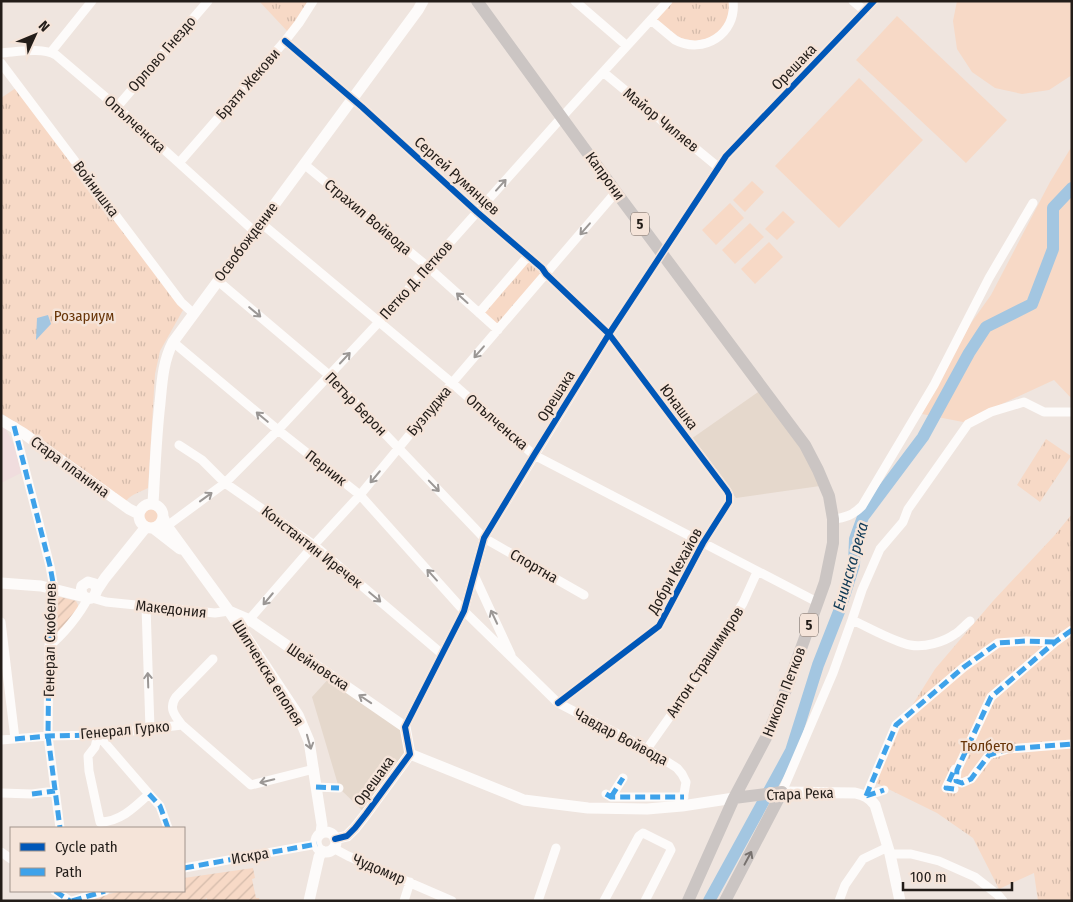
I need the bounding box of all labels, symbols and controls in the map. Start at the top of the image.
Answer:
north arrow [10,10,60,60]
street label: Орлово Гнездо [124,12,200,96]
text: N [35,17,53,35]
street label: Орешака [768,40,820,94]
street label: Братя Жекови [212,45,284,123]
street label: Майор Чиляев [620,84,702,156]
street label: Опълченска [101,92,169,156]
street label: Сергей Румянцев [411,133,503,219]
street label: Капрони [582,148,628,204]
street label: Войнишка [69,158,123,220]
street label: Страхил Войвода [321,175,415,259]
one-way arrow [495,178,507,191]
street label: Освобождение [210,199,282,285]
road number: 5 [631,212,649,235]
one-way arrow [579,222,590,235]
street label: Петко Д. Петков [376,237,456,323]
one-way arrow [455,292,468,303]
park label: Розариум [54,307,114,325]
one-way arrow [248,307,261,318]
one-way arrow [473,346,485,359]
one-way arrow [339,351,351,364]
street label: Орешака [533,367,579,425]
street label: Петър Берон [321,369,391,439]
street label: Юнашка [656,381,702,433]
street label: Бузлуджа [403,382,455,440]
street label: Опълченска [462,390,532,454]
one-way arrow [256,411,269,423]
street label: Стара планина [27,432,113,502]
street label: Перник [302,446,350,490]
one-way arrow [369,470,380,483]
one-way arrow [428,479,440,491]
one-way arrow [199,492,213,502]
street label: Константин Иречек [258,502,366,592]
water label: Енинска река [829,520,872,613]
street label: Добри Кехайов [643,525,706,618]
street label: Спортна [507,545,561,587]
one-way arrow [426,569,438,582]
street label: Генерал Скобелев [40,583,60,697]
one-way arrow [368,591,381,602]
one-way arrow [262,592,273,605]
street label: Македония [135,596,207,622]
street label: Антон Страшимиров [662,603,748,721]
one-way arrow [488,610,498,625]
road number: 5 [800,614,818,636]
street label: Шипченска епопея [228,617,308,729]
street label: Шейновска [283,639,353,695]
street label: Никола Петков [759,644,809,740]
one-way arrow [144,672,153,688]
one-way arrow [359,694,373,704]
street label: Чавдар Войвода [571,705,671,769]
street label: Генерал Гурко [79,717,171,743]
one-way arrow [304,734,314,750]
park label: Тюлбето [960,737,1014,755]
street label: Орешака [350,753,398,809]
one-way arrow [259,777,275,786]
street label: Стара Река [766,784,834,804]
legend [10,827,185,892]
text: Cycle path [55,838,118,856]
street label: Искра [230,844,270,868]
street label: Чудомир [350,850,408,888]
one-way arrow [743,850,753,865]
scale bar [903,860,1012,892]
text: Path [55,863,82,881]
text: 100 m [910,868,947,886]

